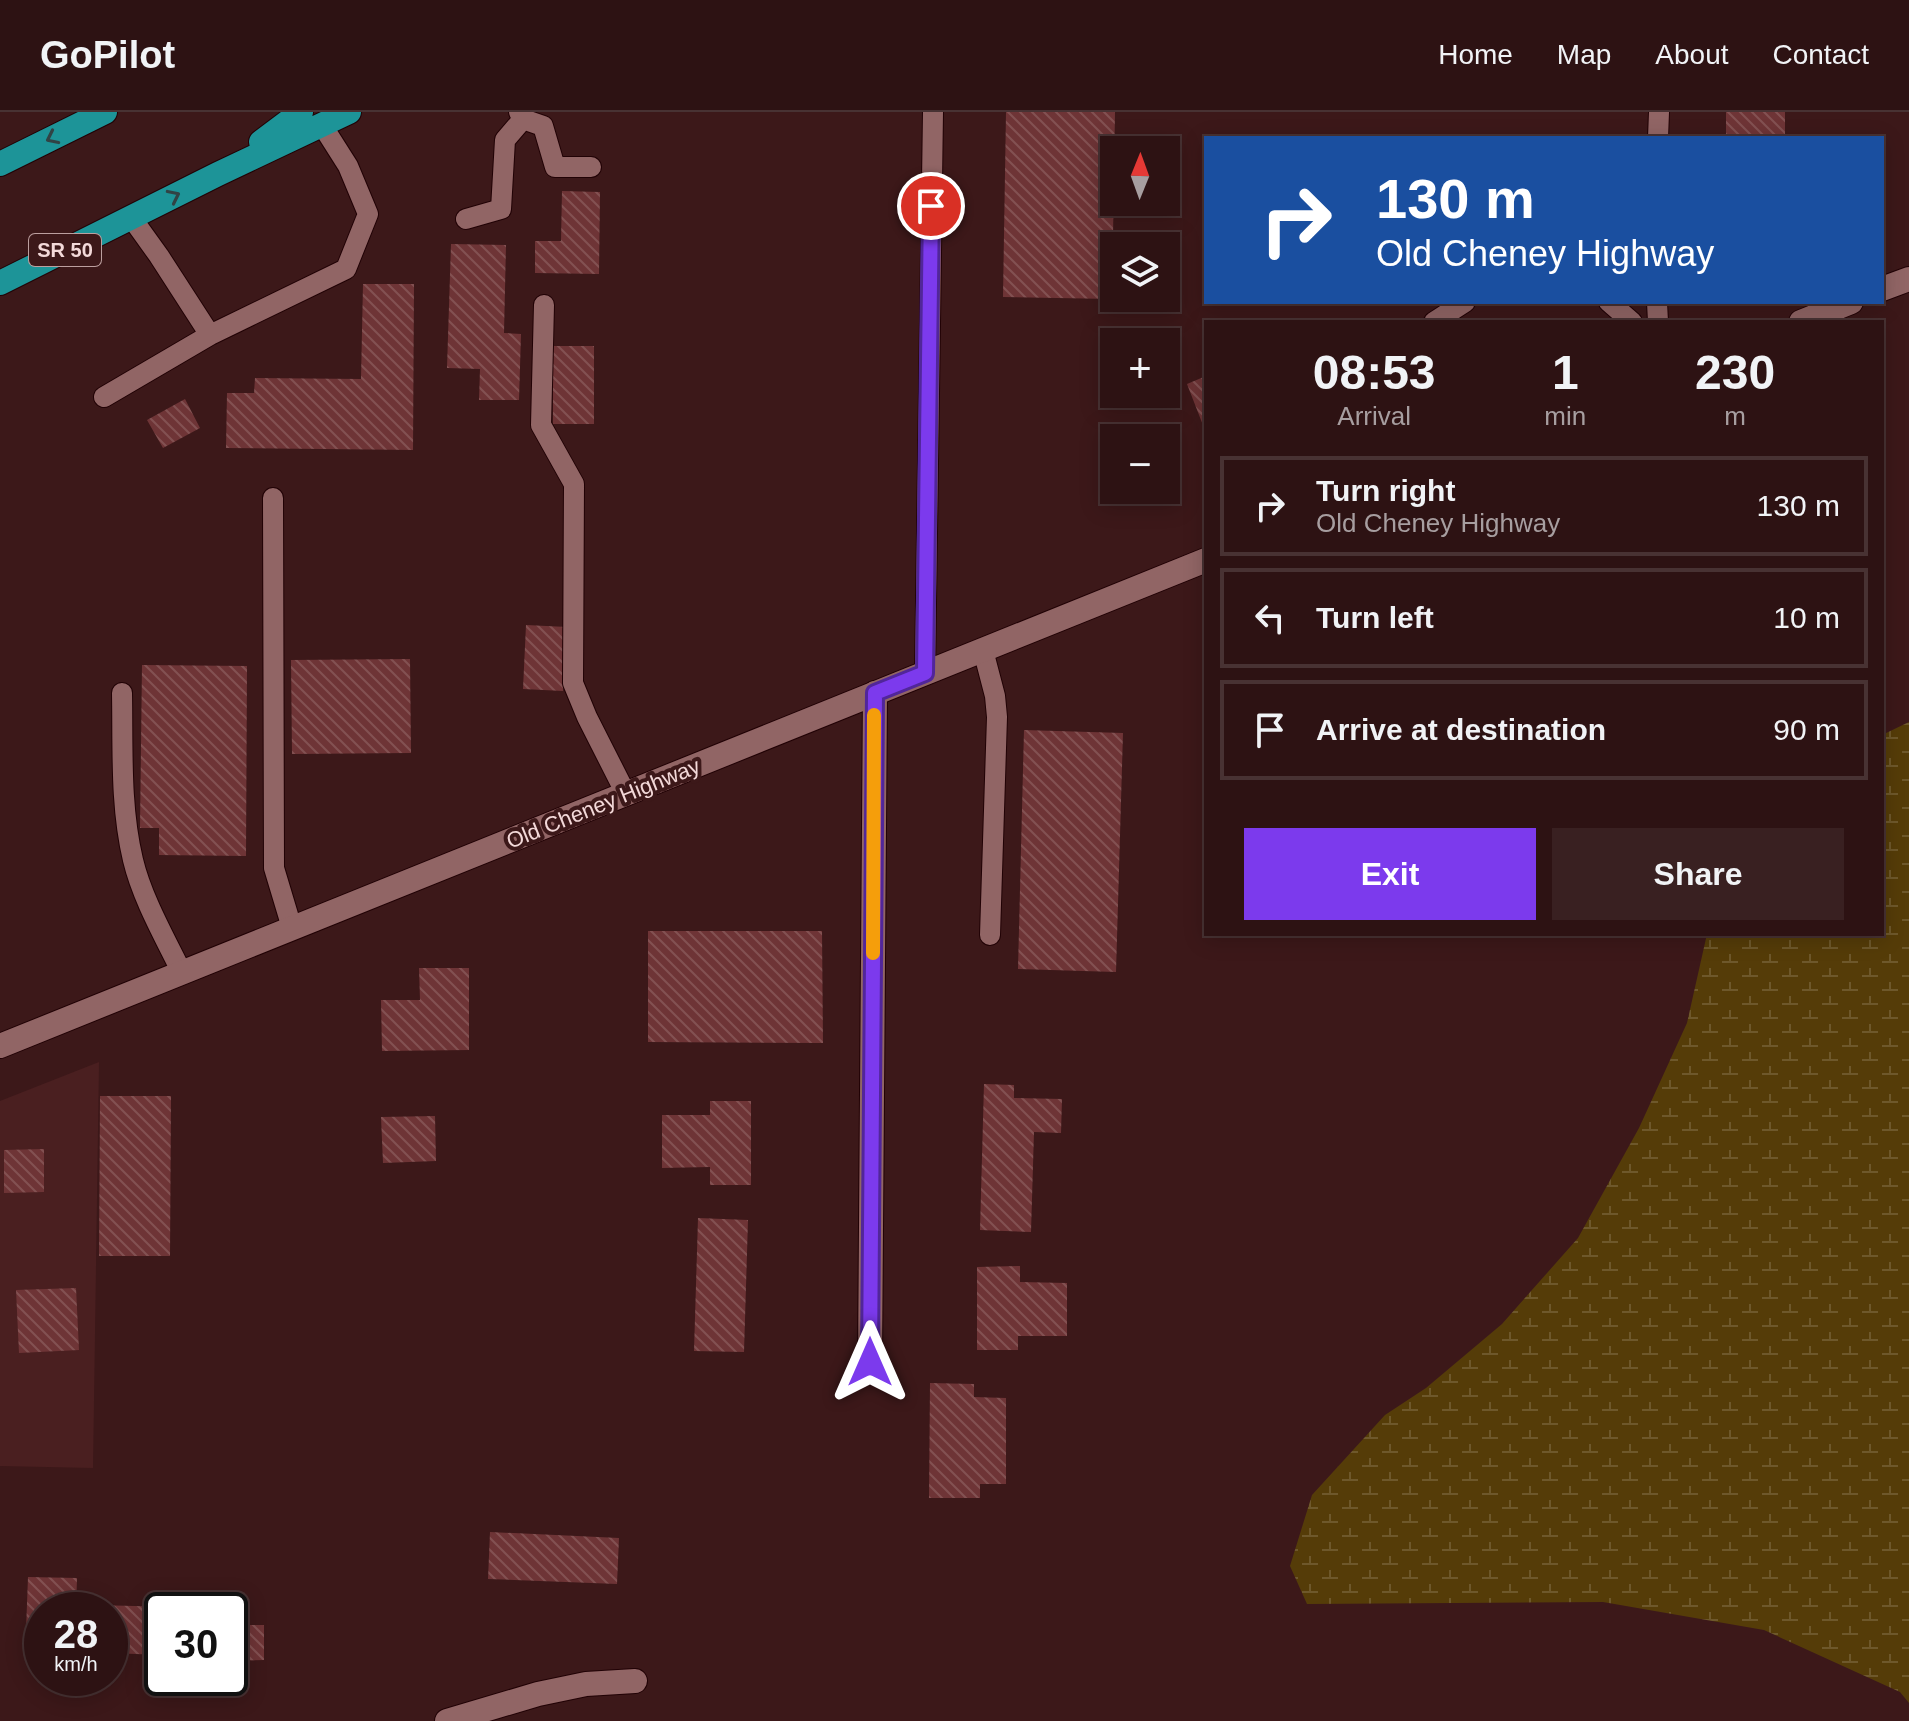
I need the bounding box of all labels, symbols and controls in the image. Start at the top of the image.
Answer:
text: GoPilot [40,34,175,76]
text: Home [1438,39,1513,70]
text: Map [1557,39,1611,70]
text: About [1655,39,1729,70]
text: Contact [1773,39,1869,70]
one-way arrow [46,128,61,144]
north arrow [1100,136,1180,216]
map controls [1100,136,1180,504]
text: 130 m [1376,167,1535,230]
icon: right [1244,168,1348,272]
pin [897,172,965,240]
icon: arrive [909,184,953,228]
one-way arrow [166,190,181,206]
button: layers [1100,232,1180,312]
text: Old Cheney Highway [1376,233,1714,274]
road number: SR 50 [29,234,101,266]
button: + [1100,328,1180,408]
text: 08:53 [1313,346,1436,399]
text: 1 [1552,346,1579,399]
text: 230 [1695,346,1775,399]
text: Arrival [1337,401,1411,431]
text: min [1544,401,1586,431]
text: m [1724,401,1746,431]
button: − [1100,424,1180,504]
text: Turn right [1316,474,1455,507]
icon: right [1248,484,1292,528]
text: 130 m [1757,489,1840,522]
text: Old Cheney Highway [1316,508,1560,538]
icon: left [1248,596,1292,640]
text: Turn left [1316,601,1434,634]
text: 10 m [1773,601,1840,634]
icon: arrive [1248,708,1292,752]
text: Arrive at destination [1316,713,1606,746]
text: 90 m [1773,713,1840,746]
street label: Old Cheney Highway [503,753,704,854]
button: Exit [1244,828,1536,920]
button: Share [1552,828,1844,920]
position arrow [828,1320,912,1404]
speed limit sign: 30 [144,1592,248,1696]
text: 28 [54,1612,98,1656]
text: km/h [54,1653,98,1675]

